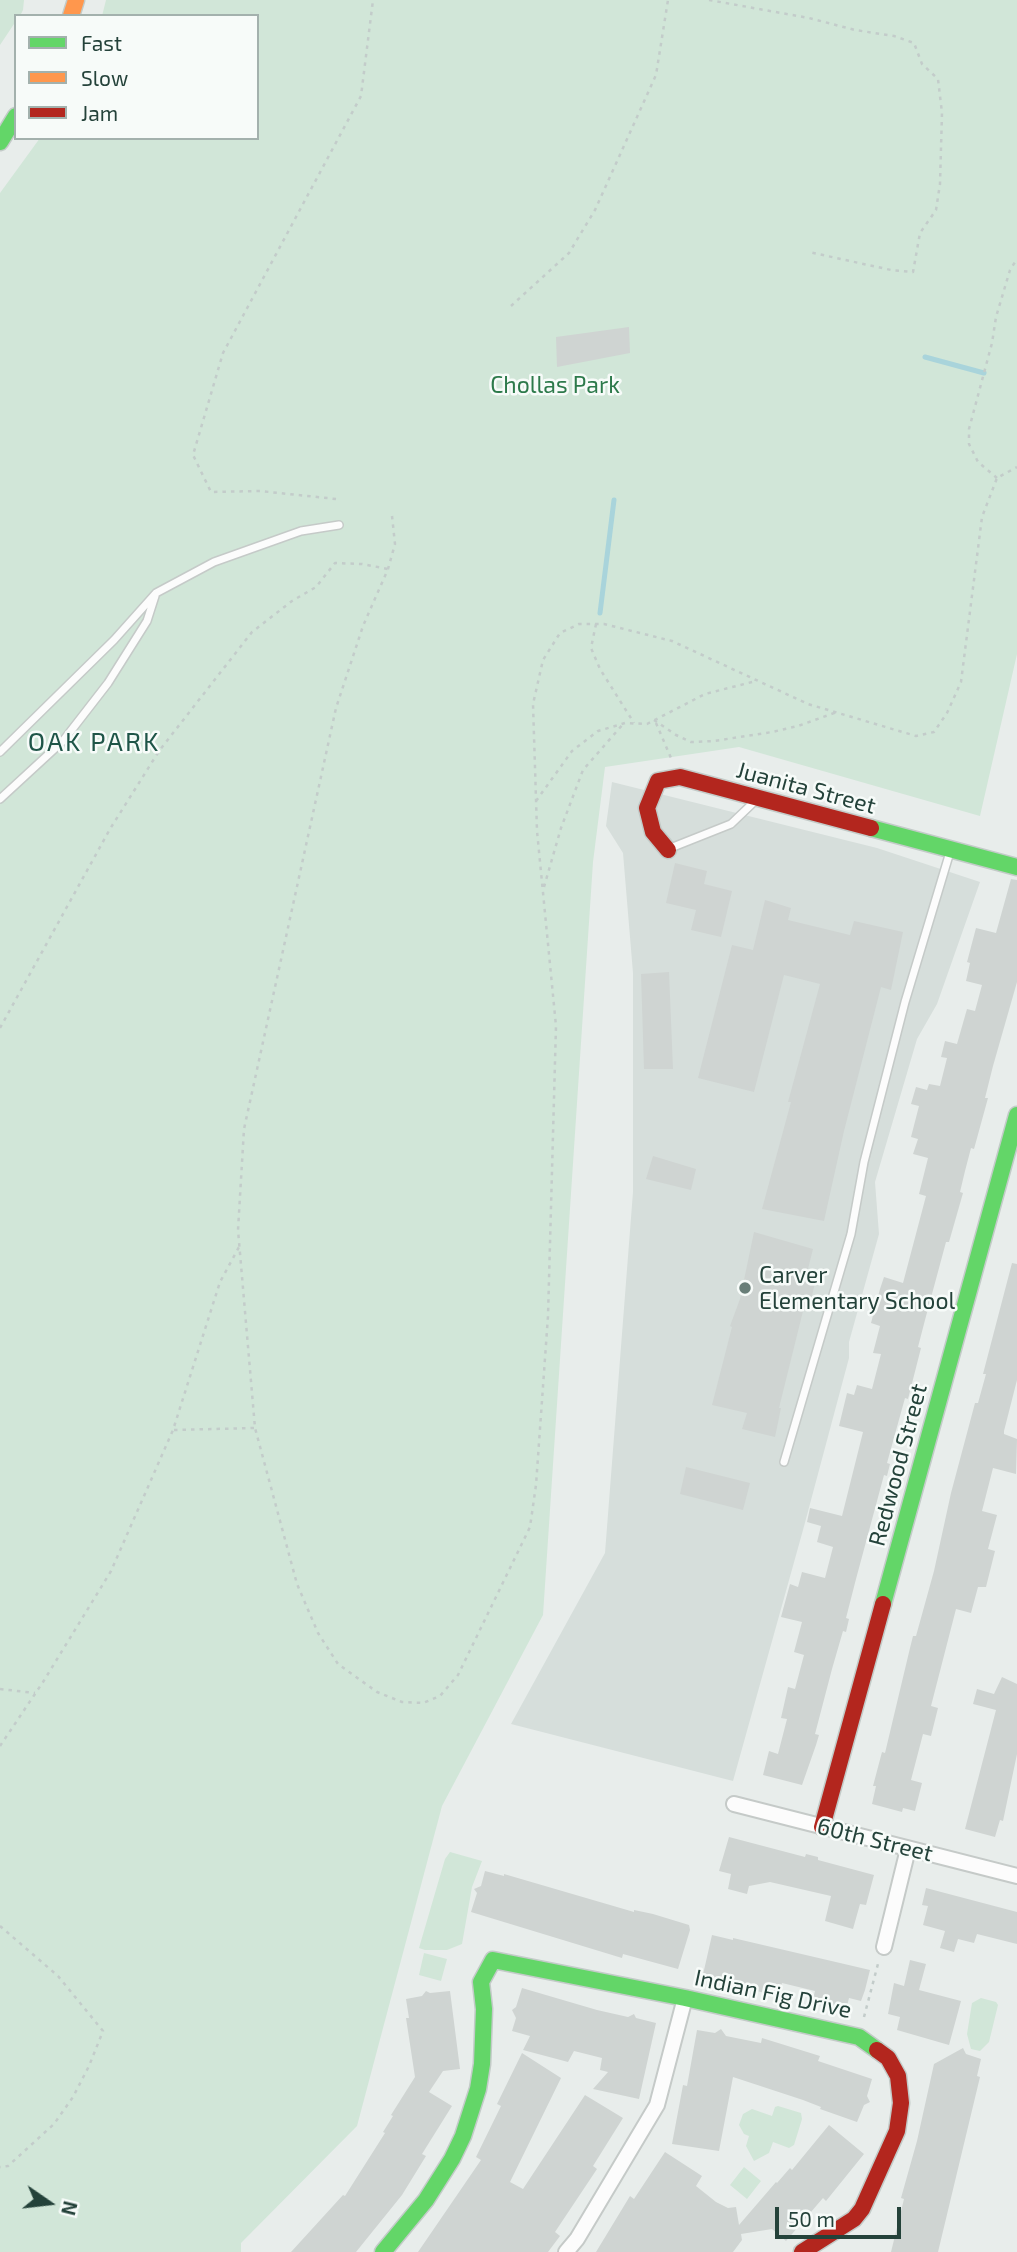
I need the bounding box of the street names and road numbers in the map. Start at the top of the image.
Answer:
street label: Juanita Street [733,756,879,820]
street label: Redwood Street [863,1381,933,1549]
street label: 60th Street [814,1812,936,1868]
street label: Indian Fig Drive [692,1964,854,2024]

